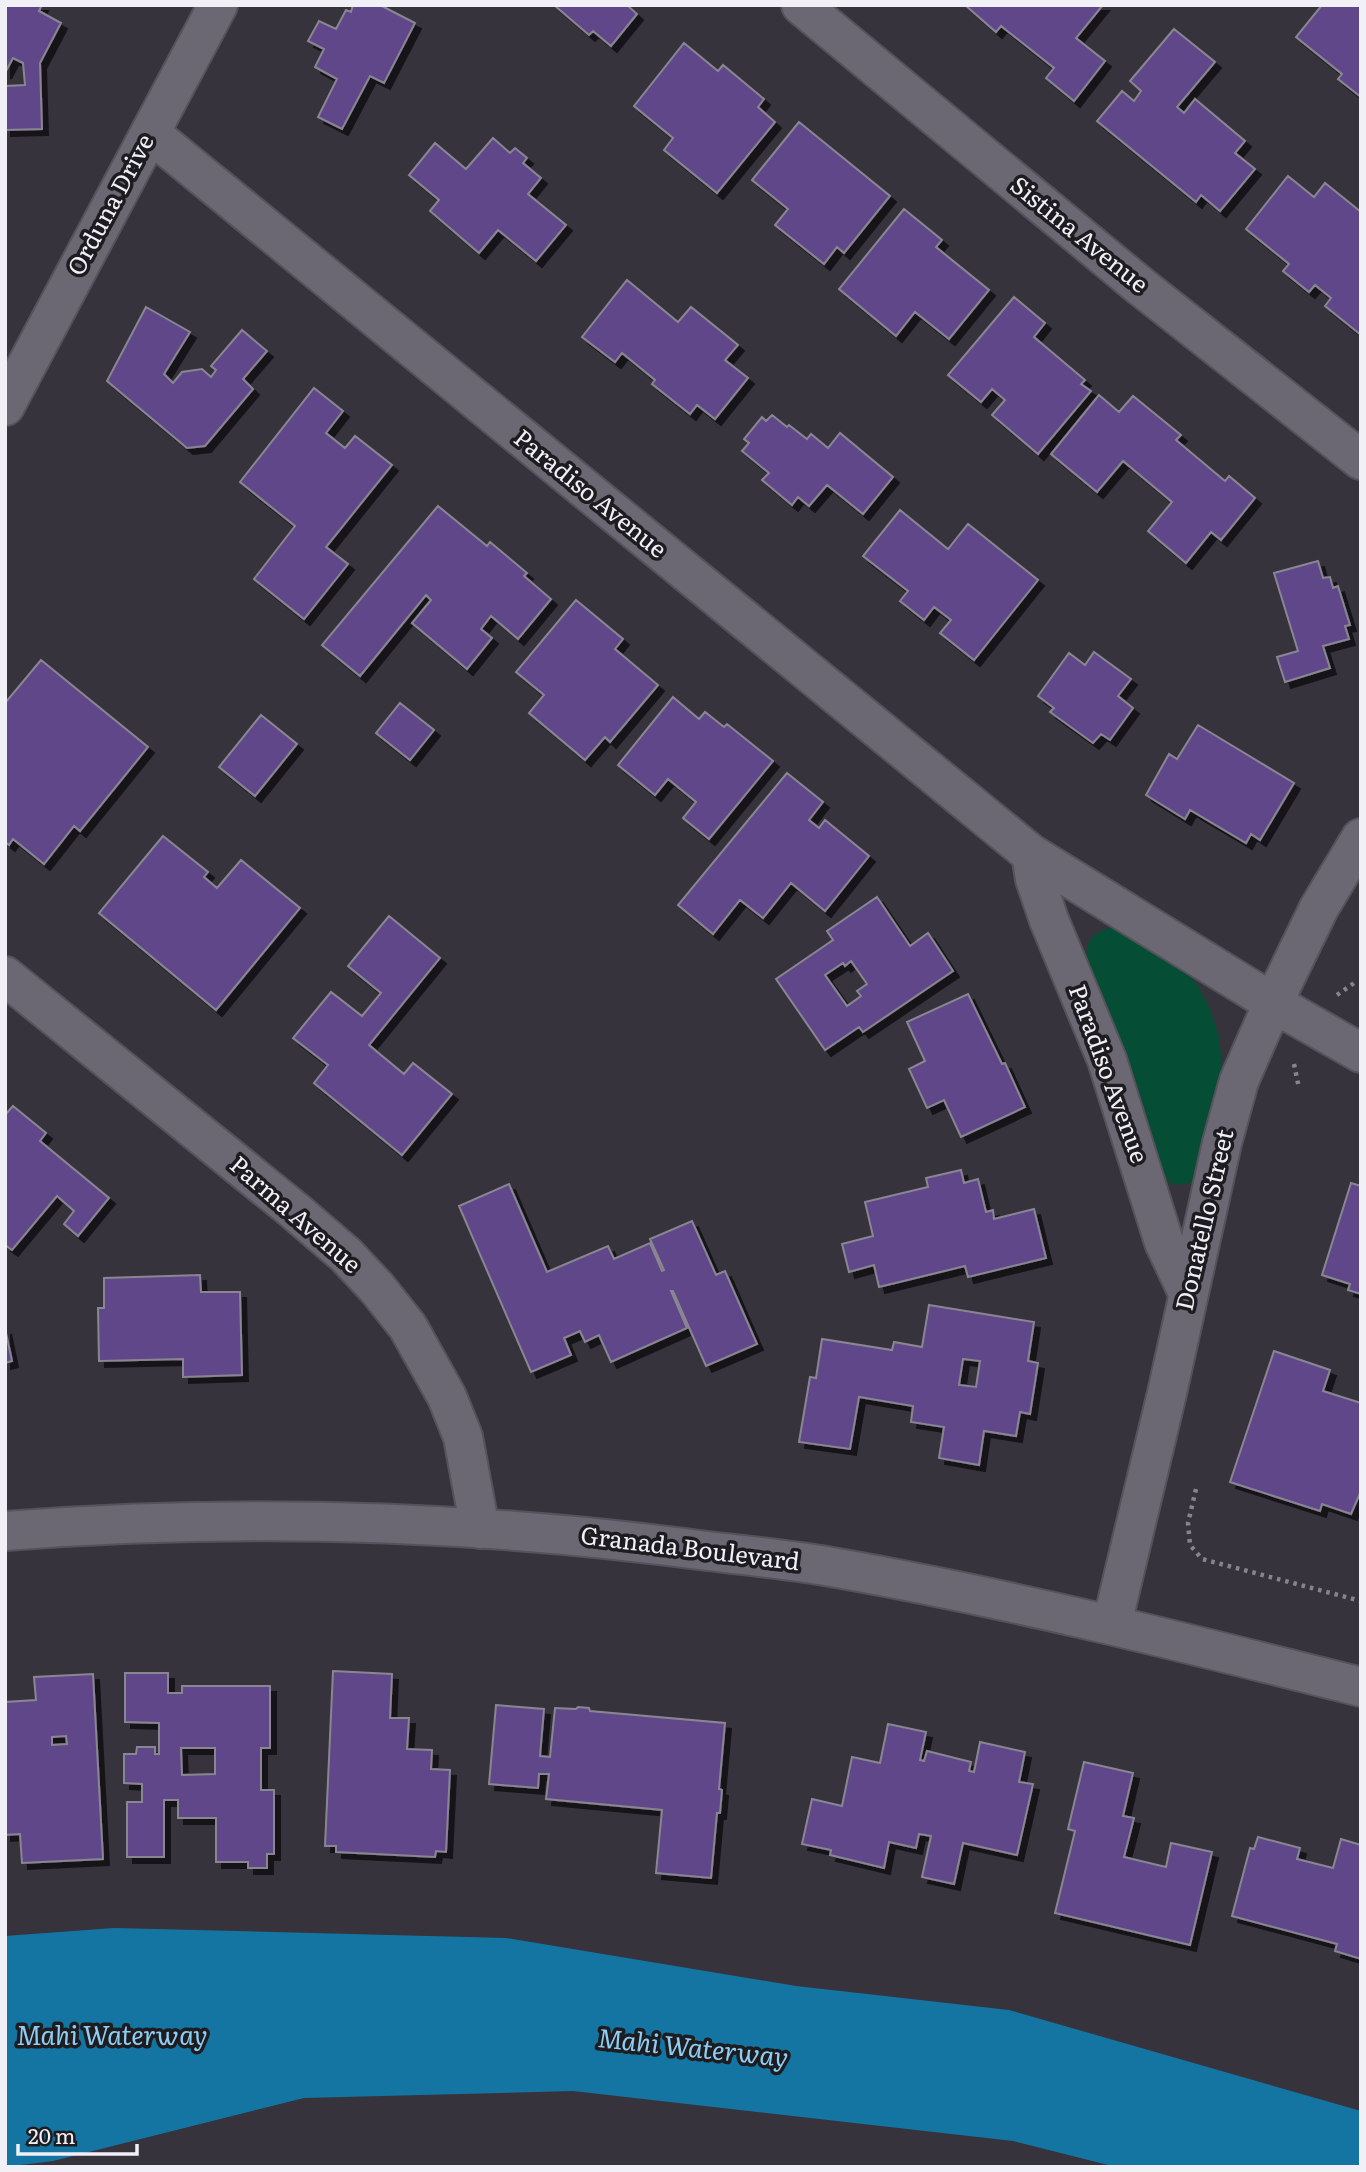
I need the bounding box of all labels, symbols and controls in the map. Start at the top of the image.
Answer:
street label: Orduna Drive [57,127,161,281]
street label: Sistina Avenue [1004,166,1157,300]
street label: Paradiso Avenue [508,419,676,565]
street label: Paradiso Avenue [1062,979,1159,1167]
street label: Donatello Street [1165,1125,1241,1314]
street label: Parma Avenue [223,1146,370,1280]
street label: Granada Boulevard [579,1516,802,1577]
water label: Mahi Waterway [16,2014,208,2053]
water label: Mahi Waterway [596,2016,790,2075]
scale bar [18,2112,136,2156]
text: 20 m [28,2119,75,2150]

